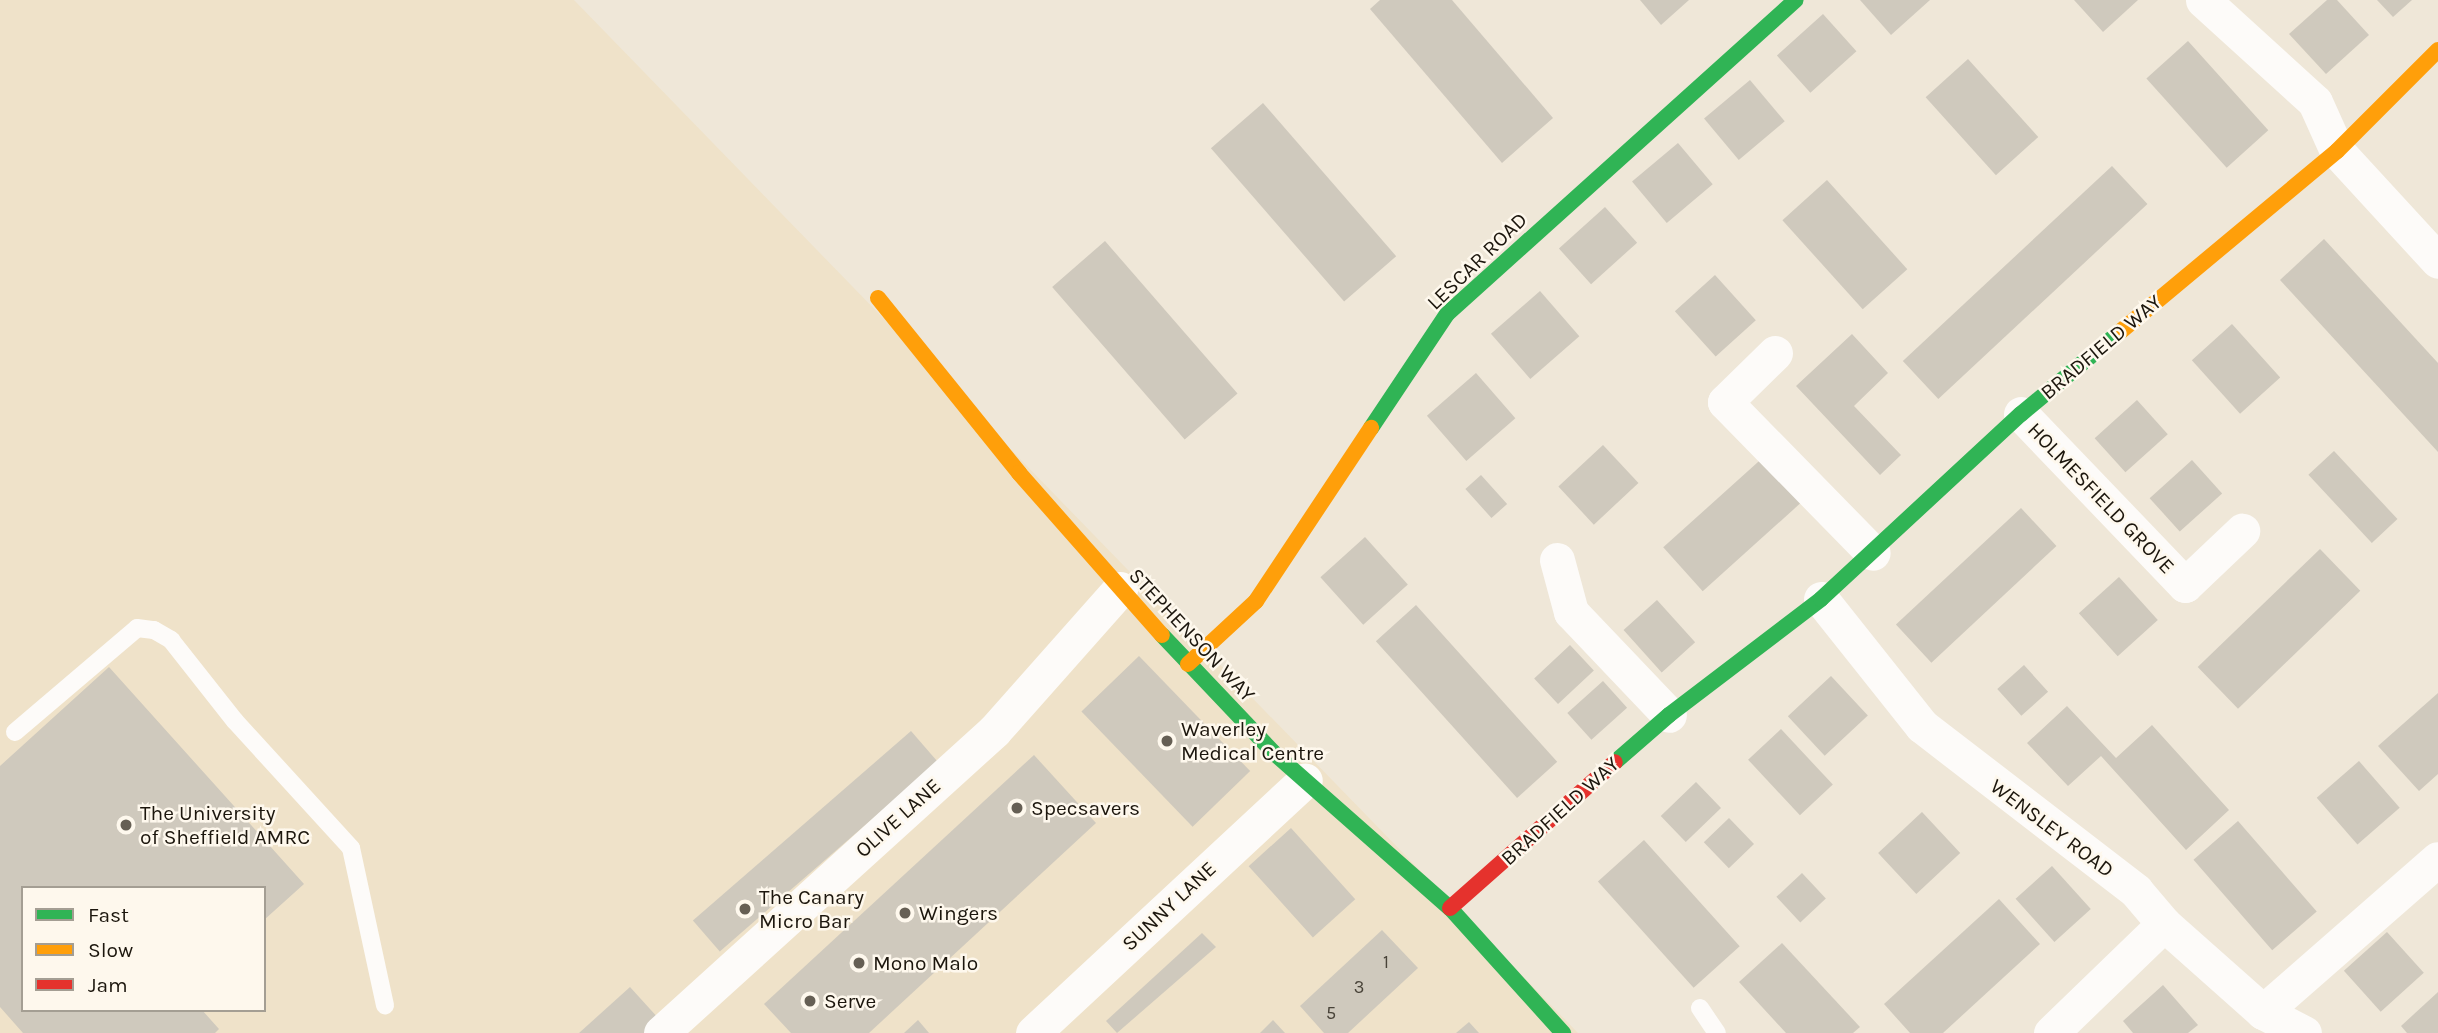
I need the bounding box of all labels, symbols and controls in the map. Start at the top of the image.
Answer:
street label: LESCAR ROAD [1422,207,1532,315]
street label: BRADFIELD WAY [2035,289,2167,405]
street label: HOLMESFIELD GROVE [2022,417,2180,579]
street label: STEPHENSON WAY [1124,563,1260,707]
place label: Waverley Medical Centre [1181,716,1324,766]
marker: Waverley Medical Centre [1159,733,1175,749]
street label: BRADFIELD WAY [1496,751,1624,871]
street label: OLIVE LANE [850,773,946,863]
street label: WENSLEY ROAD [1985,773,2119,883]
place label: Specsavers [1031,795,1140,821]
place label: The University of Sheffield AMRC [140,800,310,850]
marker: Specsavers [1009,800,1025,816]
marker: The University of Sheffield AMRC [118,817,134,833]
street label: SUNNY LANE [1117,856,1221,956]
place label: The Canary Micro Bar [759,884,864,934]
legend [21,886,266,1012]
place label: Wingers [919,900,998,926]
marker: The Canary Micro Bar [737,901,753,917]
text: Fast [88,903,129,927]
marker: Wingers [897,905,913,921]
text: Slow [88,938,133,962]
place label: Mono Malo [873,950,978,976]
house number: 1 [1383,951,1389,973]
marker: Mono Malo [851,955,867,971]
text: Jam [88,973,128,997]
house number: 3 [1354,976,1364,998]
place label: Serve [824,988,876,1014]
marker: Serve [802,993,818,1009]
house number: 5 [1326,1002,1336,1024]

